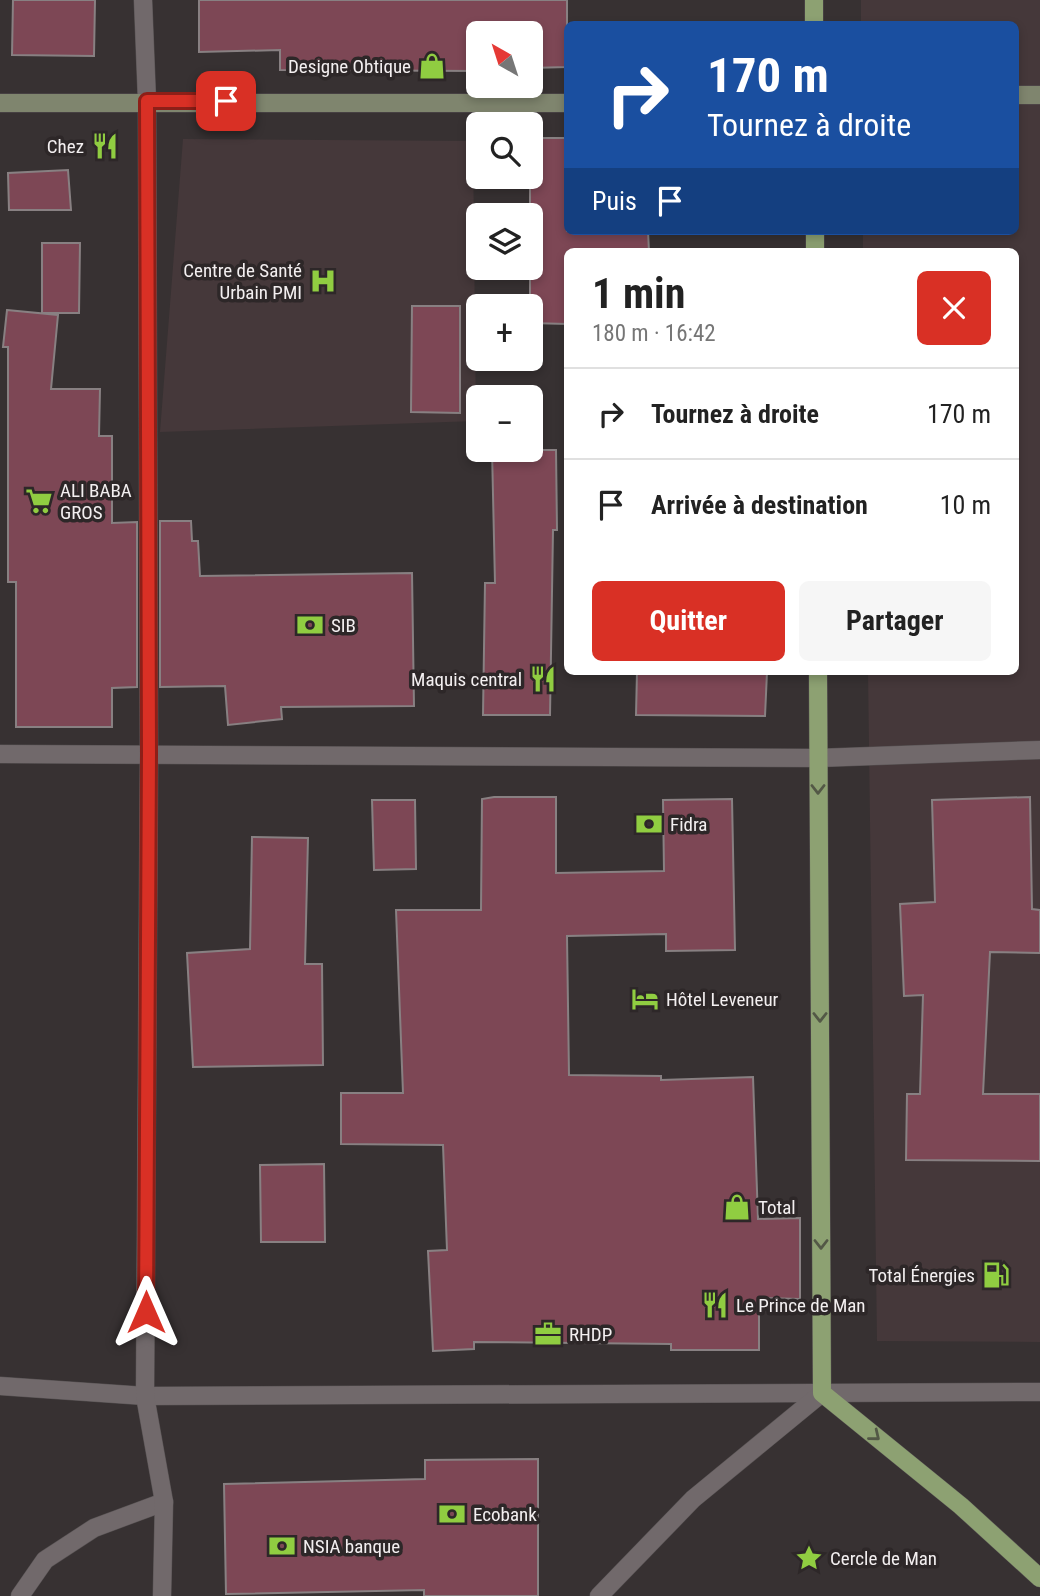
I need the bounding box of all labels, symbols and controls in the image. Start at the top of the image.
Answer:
north arrow [466,21,542,98]
map controls [466,21,543,462]
text: 170 m [707,47,829,104]
icon: right [592,49,683,140]
shop icon: Designe Obtique [417,51,447,81]
place label: Designe Obtique [288,55,411,78]
pin [196,71,256,131]
icon: arrive [207,82,245,120]
text: Tournez à droite [707,106,911,144]
button: search [466,112,543,189]
restaurant icon: Chez [90,131,120,161]
place label: Chez [47,135,84,158]
icon: arrive [651,182,689,220]
text: Puis [592,186,637,216]
button: layers [466,203,543,280]
place label: Centre de Santé Urbain PMI [183,259,302,304]
hospital icon: Centre de Santé Urbain PMI [308,266,338,296]
text: 1 min [592,269,685,318]
button: close [917,271,991,345]
button: + [466,294,543,371]
text: 180 m · 16:42 [592,320,716,347]
button: − [466,385,543,462]
icon: right [592,395,630,433]
text: Tournez à droite [651,399,819,429]
text: 170 m [927,399,991,429]
place label: ALI BABA GROS [60,479,132,524]
supermarket icon: ALI BABA GROS [24,486,54,516]
icon: arrive [592,486,630,524]
text: Arrivée à destination [651,490,868,520]
text: 10 m [940,490,991,520]
button: Quitter [592,581,785,661]
button: Partager [799,581,991,661]
bank icon: SIB [295,610,325,640]
place label: SIB [331,614,356,637]
restaurant icon: Maquis central [528,664,558,694]
place label: Maquis central [411,668,522,691]
one-way arrow [810,784,826,795]
bank icon: Fidra [634,809,664,839]
place label: Fidra [670,813,707,836]
hotel icon: Hôtel Leveneur [630,984,660,1014]
place label: Hôtel Leveneur [666,988,779,1011]
one-way arrow [812,1012,828,1022]
shop icon: Total [722,1192,752,1222]
place label: Total [758,1196,796,1219]
one-way arrow [813,1239,829,1250]
fuel station icon: Total Énergies [981,1260,1011,1290]
place label: Total Énergies [869,1264,975,1287]
position arrow [109,1275,183,1349]
restaurant icon: Le Prince de Man [700,1290,730,1320]
place label: Le Prince de Man [736,1294,866,1317]
office icon: RHDP [533,1319,563,1349]
place label: RHDP [569,1323,612,1346]
one-way arrow [867,1428,880,1440]
bank icon: Ecobank [437,1499,467,1529]
place label: Ecobank [473,1503,537,1526]
bank icon: NSIA banque [267,1531,297,1561]
place label: NSIA banque [303,1535,400,1558]
place icon: Cercle de Man [794,1543,824,1573]
place label: Cercle de Man [830,1547,937,1570]

